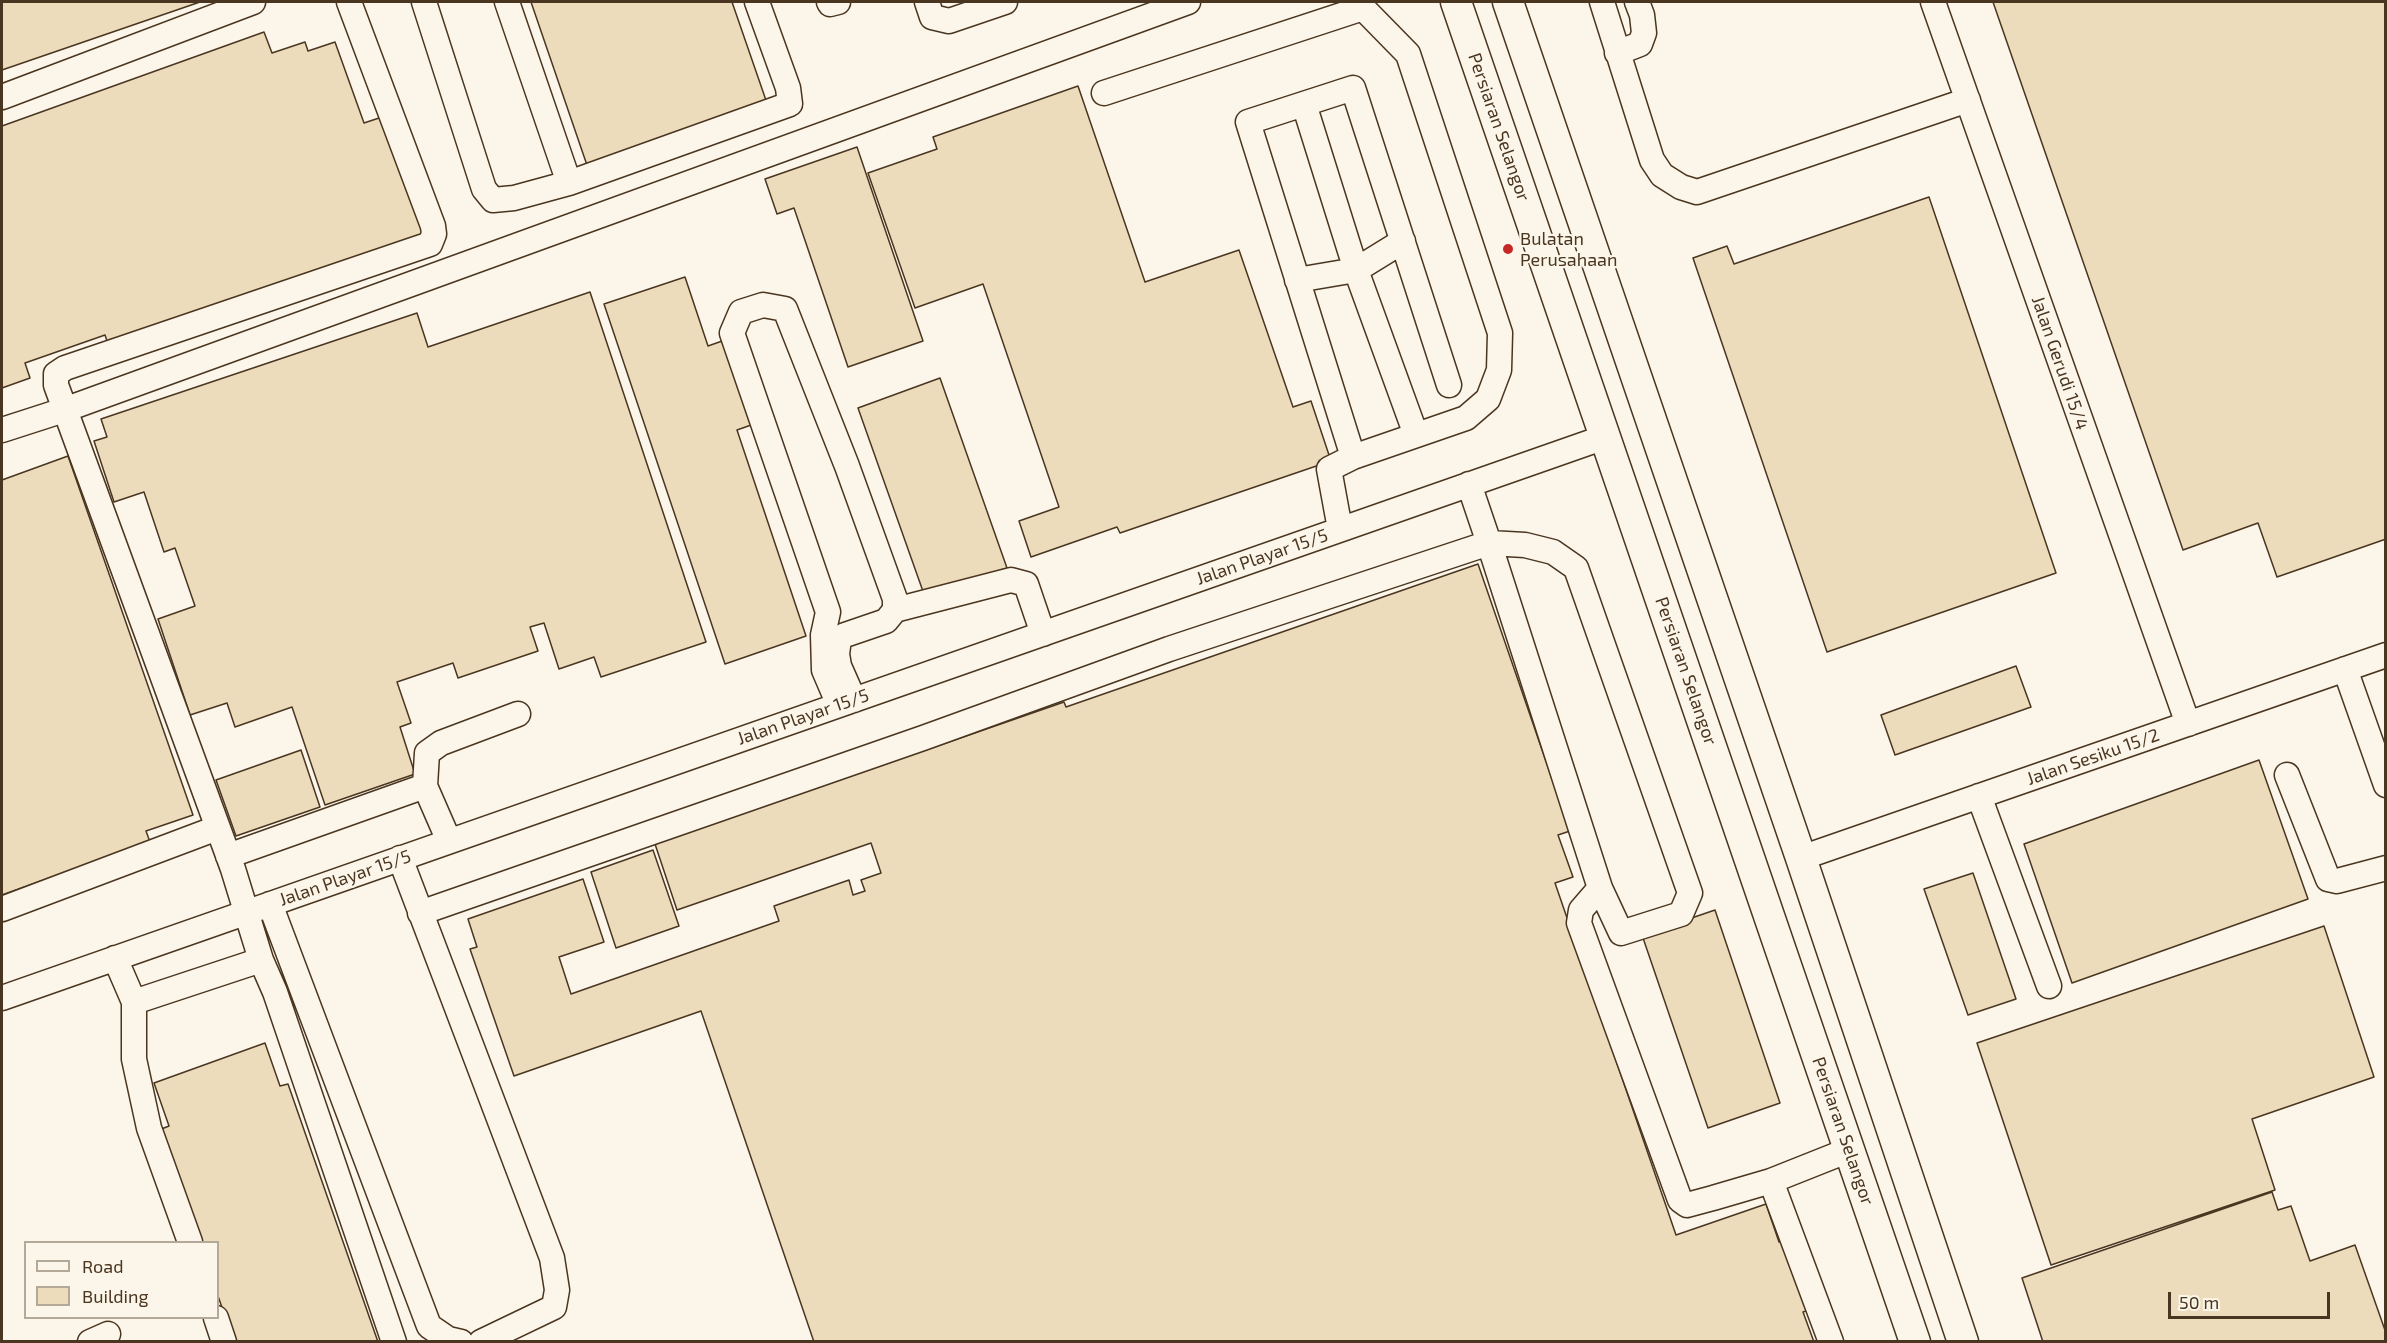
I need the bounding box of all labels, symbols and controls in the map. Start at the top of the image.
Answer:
street label: Persiaran Selangor [1464,50,1534,204]
place label: Bulatan Perusahaan [1520,228,1617,270]
marker: Bulatan Perusahaan [1501,242,1515,256]
street label: Jalan Gerudi 15/4 [2027,293,2093,433]
street label: Jalan Playar 15/5 [1193,524,1331,590]
street label: Persiaran Selangor [1651,594,1721,748]
street label: Jalan Playar 15/5 [734,684,872,750]
street label: Jalan Sesiku 15/2 [2024,724,2162,790]
street label: Jalan Playar 15/5 [276,845,414,911]
street label: Persiaran Selangor [1808,1054,1878,1208]
legend [24,1241,219,1319]
text: Road [82,1255,123,1277]
scale bar [2171,1280,2333,1318]
text: Building [82,1285,149,1307]
text: 50 m [2179,1291,2219,1313]

